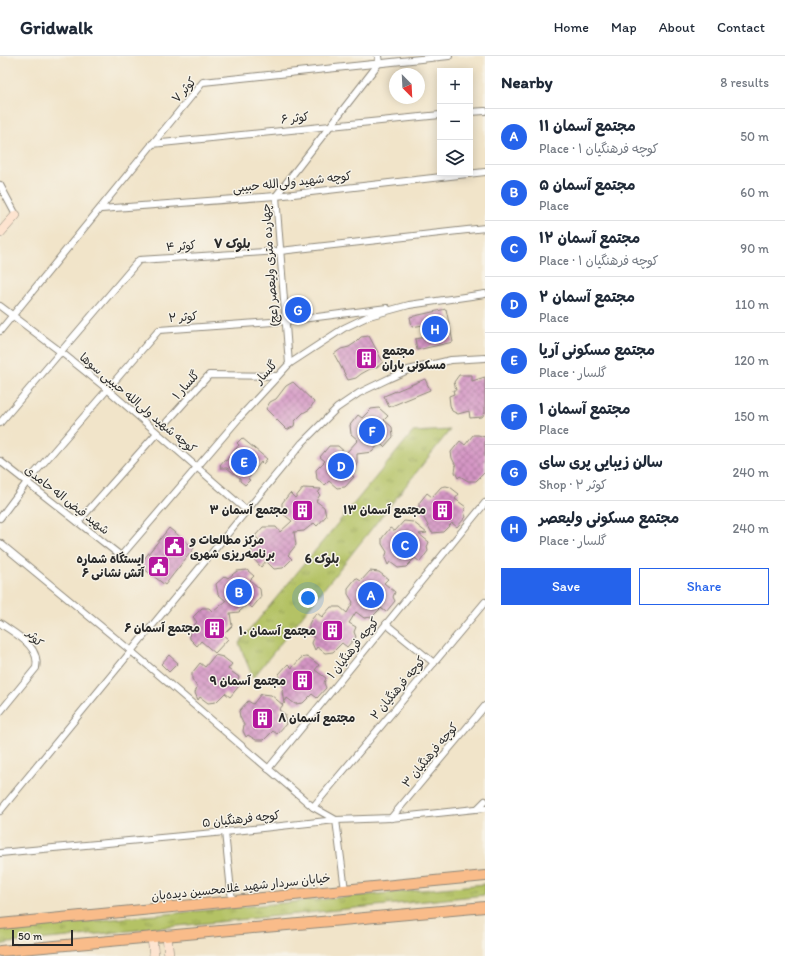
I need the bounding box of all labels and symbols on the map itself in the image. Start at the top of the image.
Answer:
north arrow [389,68,425,104]
street label: کوثر ۷ [169,74,199,106]
street label: کوثر ۶ [280,110,310,126]
street label: کوچه شهید ولی‌الله حبیبی [232,169,352,196]
street label: چهارده متری ولیعصر (عج) [259,203,283,327]
district label: بلوک ۷ [214,236,251,253]
street label: کوثر ۴ [166,238,196,254]
pin: G [285,295,311,325]
street label: کوثر ۲ [168,309,198,325]
pin: H [422,314,448,344]
place label: مجتمع مسکونی باران [382,344,446,373]
building icon: مجتمع مسکونی باران [353,345,379,371]
street label: کوچه شهید ولی‌الله حبیبی سوها [76,350,199,457]
street label: گلسار [251,357,280,387]
street label: گلسار ۱ [169,368,203,402]
pin: F [359,416,385,446]
pin: E [231,447,257,477]
pin: D [328,451,354,481]
street label: شهید فیض اله حامدی [22,463,112,537]
building icon: مجتمع آسمان ۳ [290,497,316,523]
building icon: مجتمع آسمان ۱۳ [429,497,455,523]
place label: مجتمع آسمان ۳ [209,503,288,519]
place label: مجتمع آسمان ۱۳ [343,503,426,519]
pin: C [392,530,418,560]
place label: مرکز مطالعات و برنامه‌ریزی شهری [189,533,275,561]
public building icon: مرکز مطالعات و برنامه‌ریزی شهری [161,534,187,560]
place label: ایستگاه شماره ۶ آتش نشانی [77,551,145,581]
district label: بلوک 6 [305,551,339,568]
public building icon: ایستگاه شماره ۶ آتش نشانی [146,553,172,579]
pin: B [226,577,252,607]
pin: A [358,580,384,610]
your location [298,588,318,608]
building icon: مجتمع آسمان ۶ [202,615,228,641]
street label: کوچه فرهنگیان ۱ [324,615,382,681]
building icon: مجتمع آسمان ۱۰ [319,618,345,644]
place label: مجتمع آسمان ۶ [124,621,200,637]
place label: مجتمع آسمان ۱۰ [239,624,316,640]
street label: کوثر [23,626,46,649]
street label: کوچه فرهنگیان ۲ [368,654,428,722]
building icon: مجتمع آسمان ۹ [289,668,315,694]
place label: مجتمع آسمان ۹ [209,674,286,690]
building icon: مجتمع آسمان ۸ [250,705,276,731]
place label: مجتمع آسمان ۸ [278,711,355,727]
street label: کوچه فرهنگیان ۳ [399,720,461,790]
street label: کوچه فرهنگیان ۵ [201,808,281,830]
street label: خیابان سردار شهید غلامحسین دیده‌بان [151,871,331,904]
scale bar [12,928,73,947]

